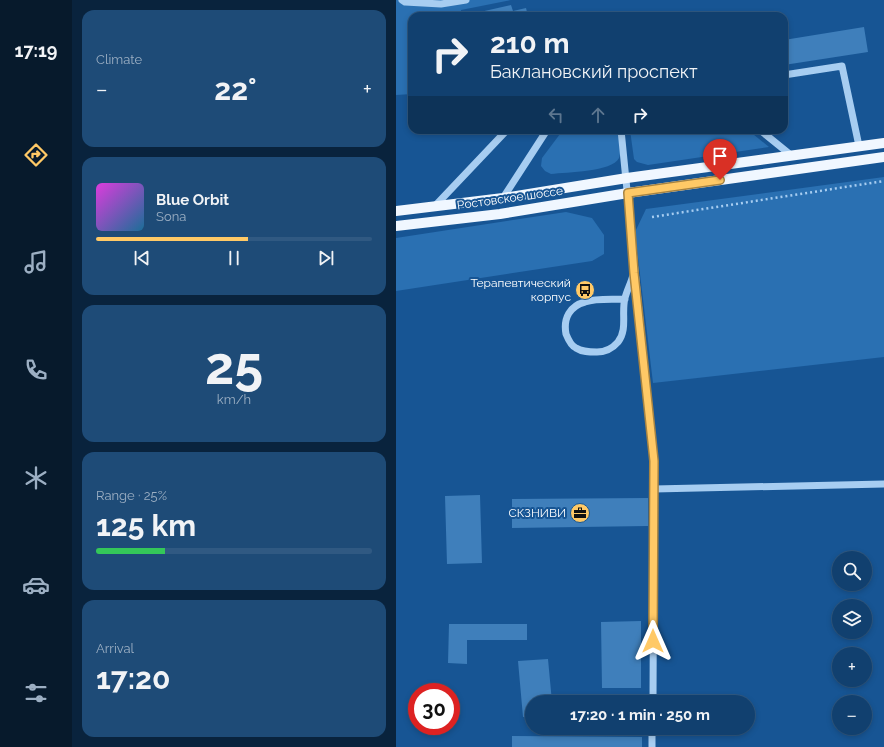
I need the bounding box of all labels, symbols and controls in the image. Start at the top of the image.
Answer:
text: 210 m [490,27,570,60]
icon: right [424,28,476,80]
text: 17:19 [15,40,57,61]
text: Climate [96,52,142,67]
text: Баклановский проспект [490,61,698,82]
text: 22° [214,72,256,107]
text: − [96,76,108,102]
text: + [363,76,372,102]
icon: left [545,104,567,126]
icon: ahead [587,104,609,126]
icon: right [629,104,651,126]
pin [703,139,737,180]
icon: directions [22,141,50,169]
icon: arrive [709,145,731,167]
street label: Ростовское шоссе [456,184,564,212]
text: Blue Orbit [156,191,229,209]
text: Sona [156,209,186,224]
icon: previous [131,247,153,269]
icon: pause [223,247,245,269]
icon: next [315,247,337,269]
icon: music [22,248,50,276]
place label: Терапевтический корпус [471,276,571,304]
bus stop icon: Терапевтический корпус [574,279,596,301]
text: 25 [205,335,263,396]
icon: phone [22,356,50,384]
text: km/h [217,392,251,407]
icon: climate [22,464,50,492]
text: Range · 25% [96,488,167,503]
office icon: СКЗНИВИ [569,502,591,524]
place label: СКЗНИВИ [509,506,566,520]
text: 125 km [96,508,196,543]
map controls [832,551,872,735]
button: search [832,551,872,591]
icon: car [22,571,50,599]
button: layers [832,599,872,639]
position arrow [632,620,674,662]
text: Arrival [96,641,134,656]
button: + [832,647,872,687]
text: 17:20 [96,661,170,696]
icon: filters [22,679,50,707]
speed limit sign: 30 [408,683,460,735]
button: − [832,695,872,735]
text: 17:20 · 1 min · 250 m [570,706,710,724]

